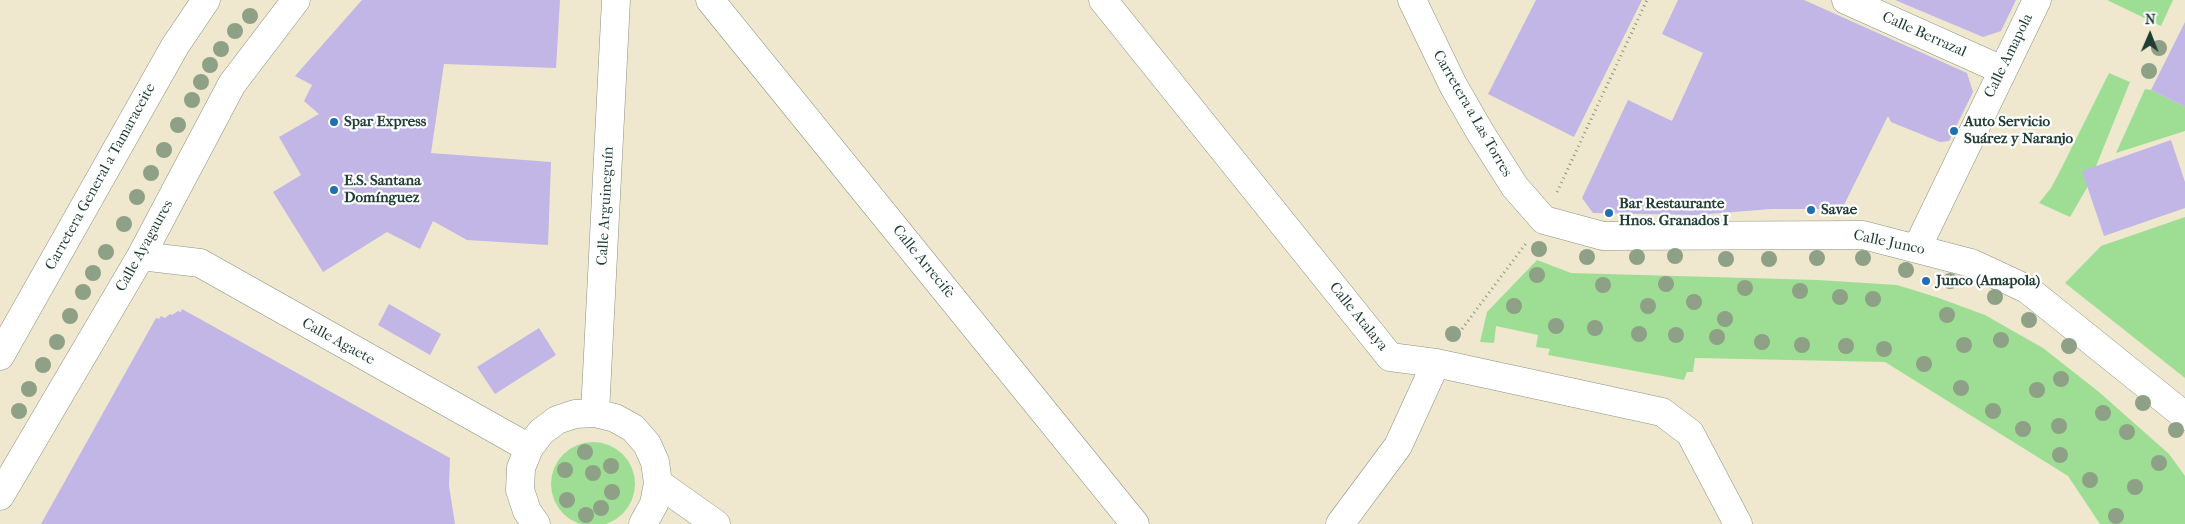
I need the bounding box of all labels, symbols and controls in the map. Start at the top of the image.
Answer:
street label: Calle Berrazal [1879,8,1969,62]
north arrow [2125,10,2175,60]
street label: Calle Amapola [1981,11,2037,101]
text: N [2145,11,2156,28]
street label: Carretera a Las Torres [1428,47,1516,181]
street label: Carretera General a Tamaraceite [42,80,160,274]
place label: Spar Express [344,113,426,131]
place label: Auto Servicio Suárez y Naranjo [1964,113,2073,148]
marker: Spar Express [328,116,340,128]
marker: Auto Servicio Suárez y Naranjo [1948,125,1960,137]
street label: Calle Arguineguín [594,146,618,266]
place label: E.S. Santana Domínguez [344,172,421,207]
marker: E.S. Santana Domínguez [328,184,340,196]
place label: Bar Restaurante Hnos. Granados I [1619,195,1729,230]
street label: Calle Ayagaures [112,197,178,295]
place label: Savae [1821,201,1857,219]
marker: Savae [1805,204,1817,216]
marker: Bar Restaurante Hnos. Granados I [1603,207,1615,219]
street label: Calle Arrecife [888,222,958,302]
street label: Calle Junco [1852,227,1926,259]
place label: Junco (Amapola) [1936,272,2040,290]
marker: Junco (Amapola) [1920,275,1932,287]
street label: Calle Atalaya [1325,279,1391,355]
street label: Calle Agaete [298,315,378,369]

